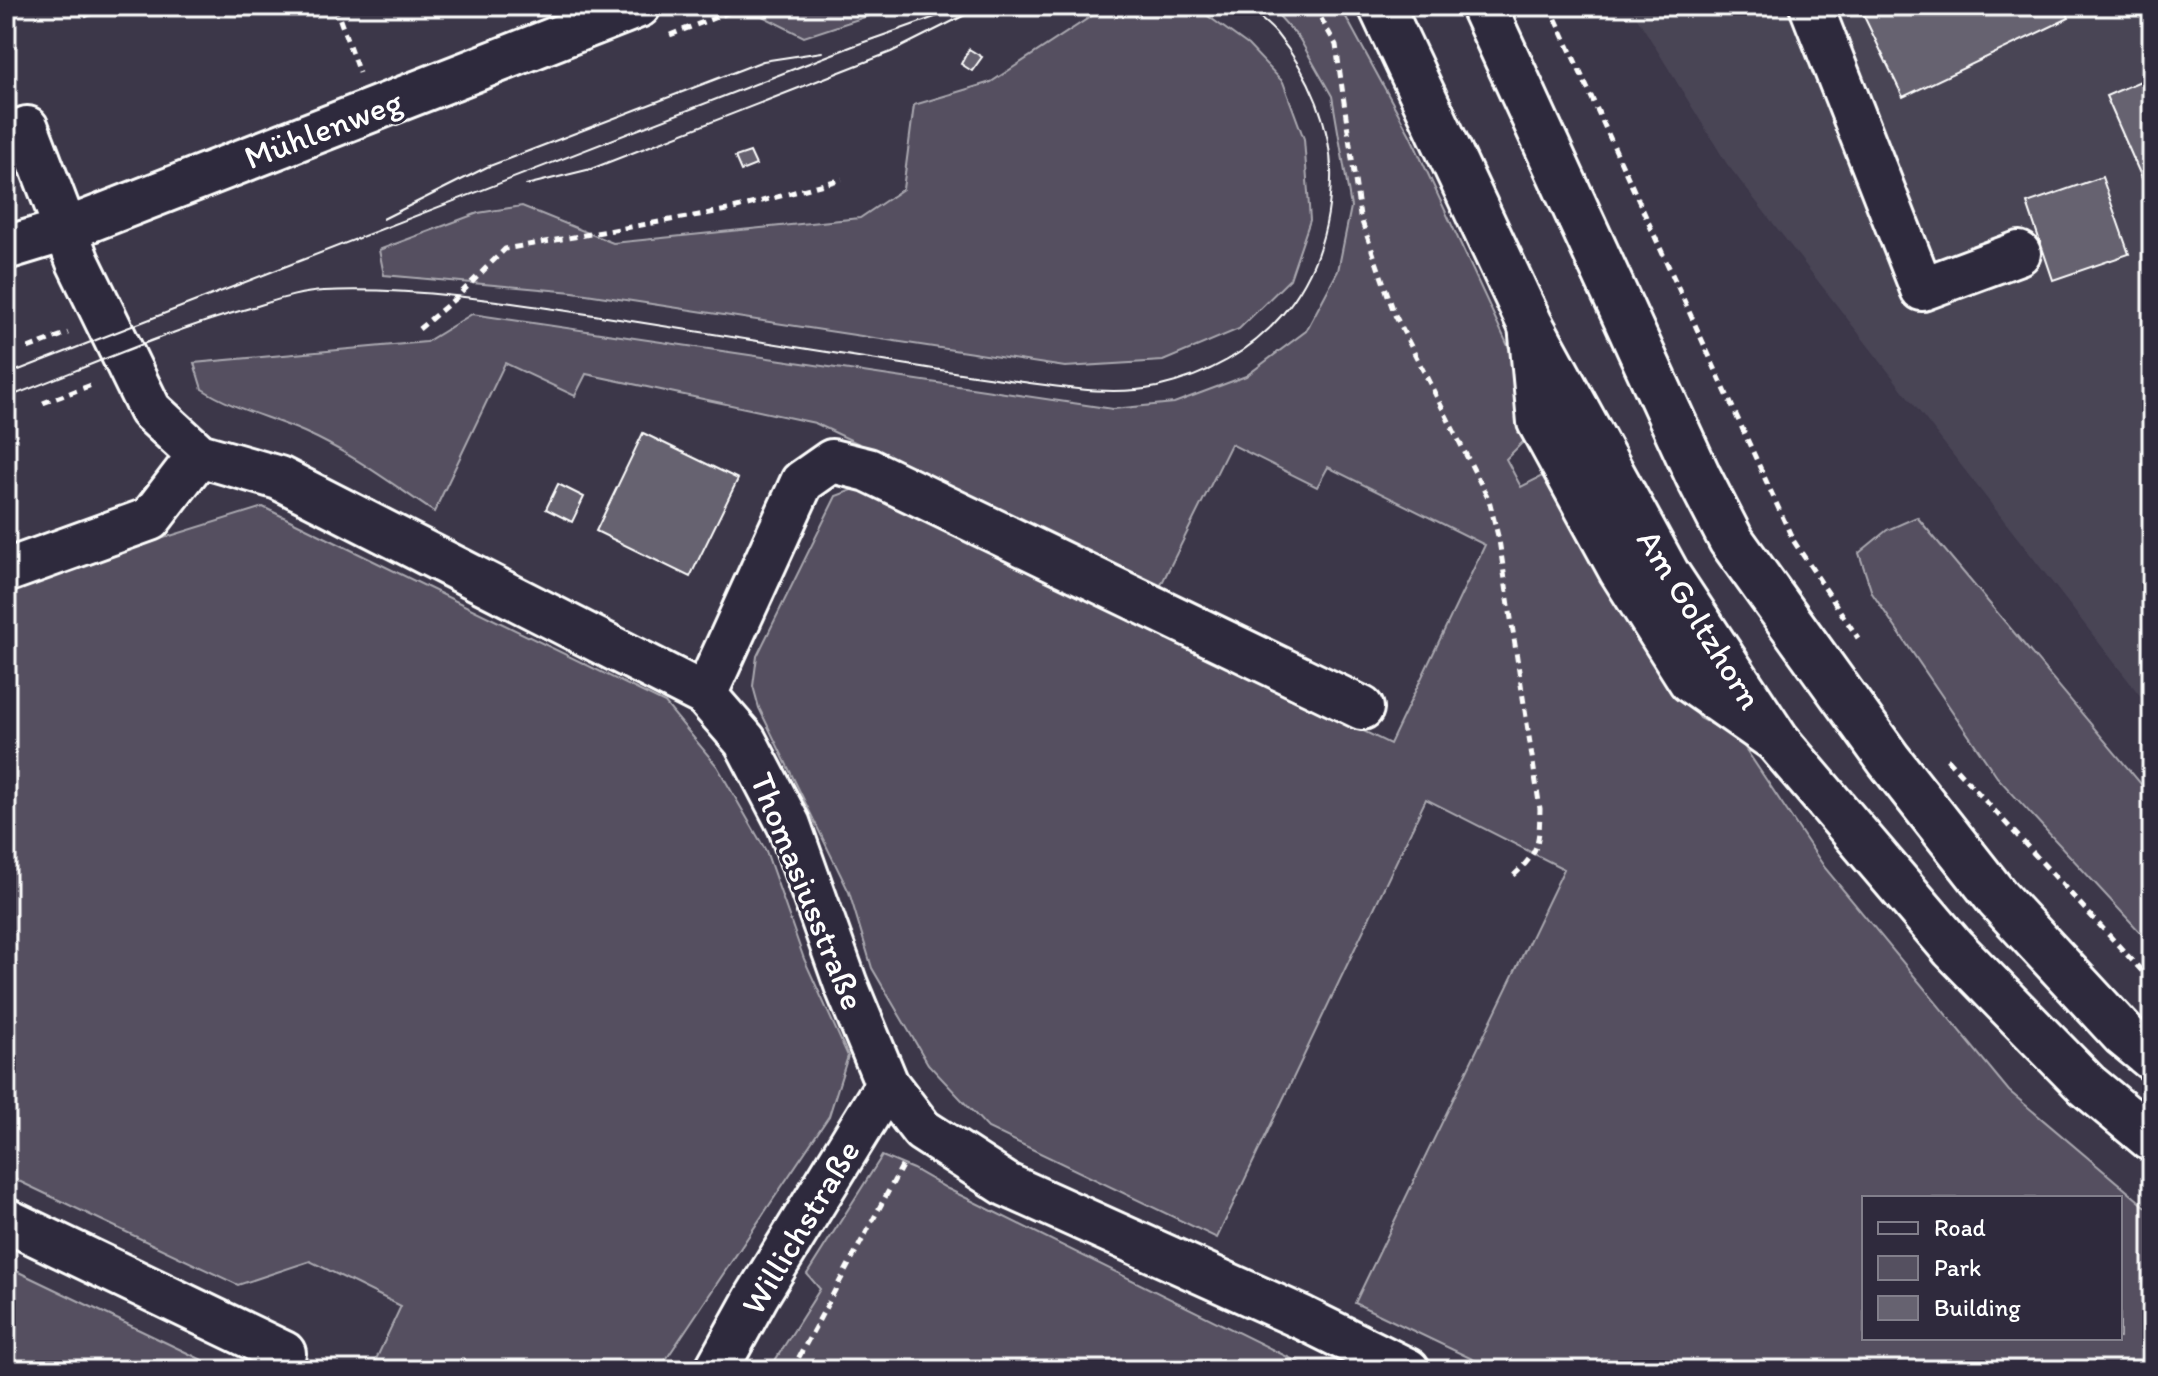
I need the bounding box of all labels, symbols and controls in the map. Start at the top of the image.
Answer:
street label: Mühlenweg [239,80,408,178]
street label: Am Goltzhorn [1628,522,1771,717]
street label: Thomasiusstraße [741,767,874,1016]
street label: Willichstraße [732,1133,868,1322]
legend [1862,1196,2122,1340]
text: Road [1934,1213,1986,1242]
text: Park [1934,1253,1981,1282]
text: Building [1934,1293,2021,1322]

